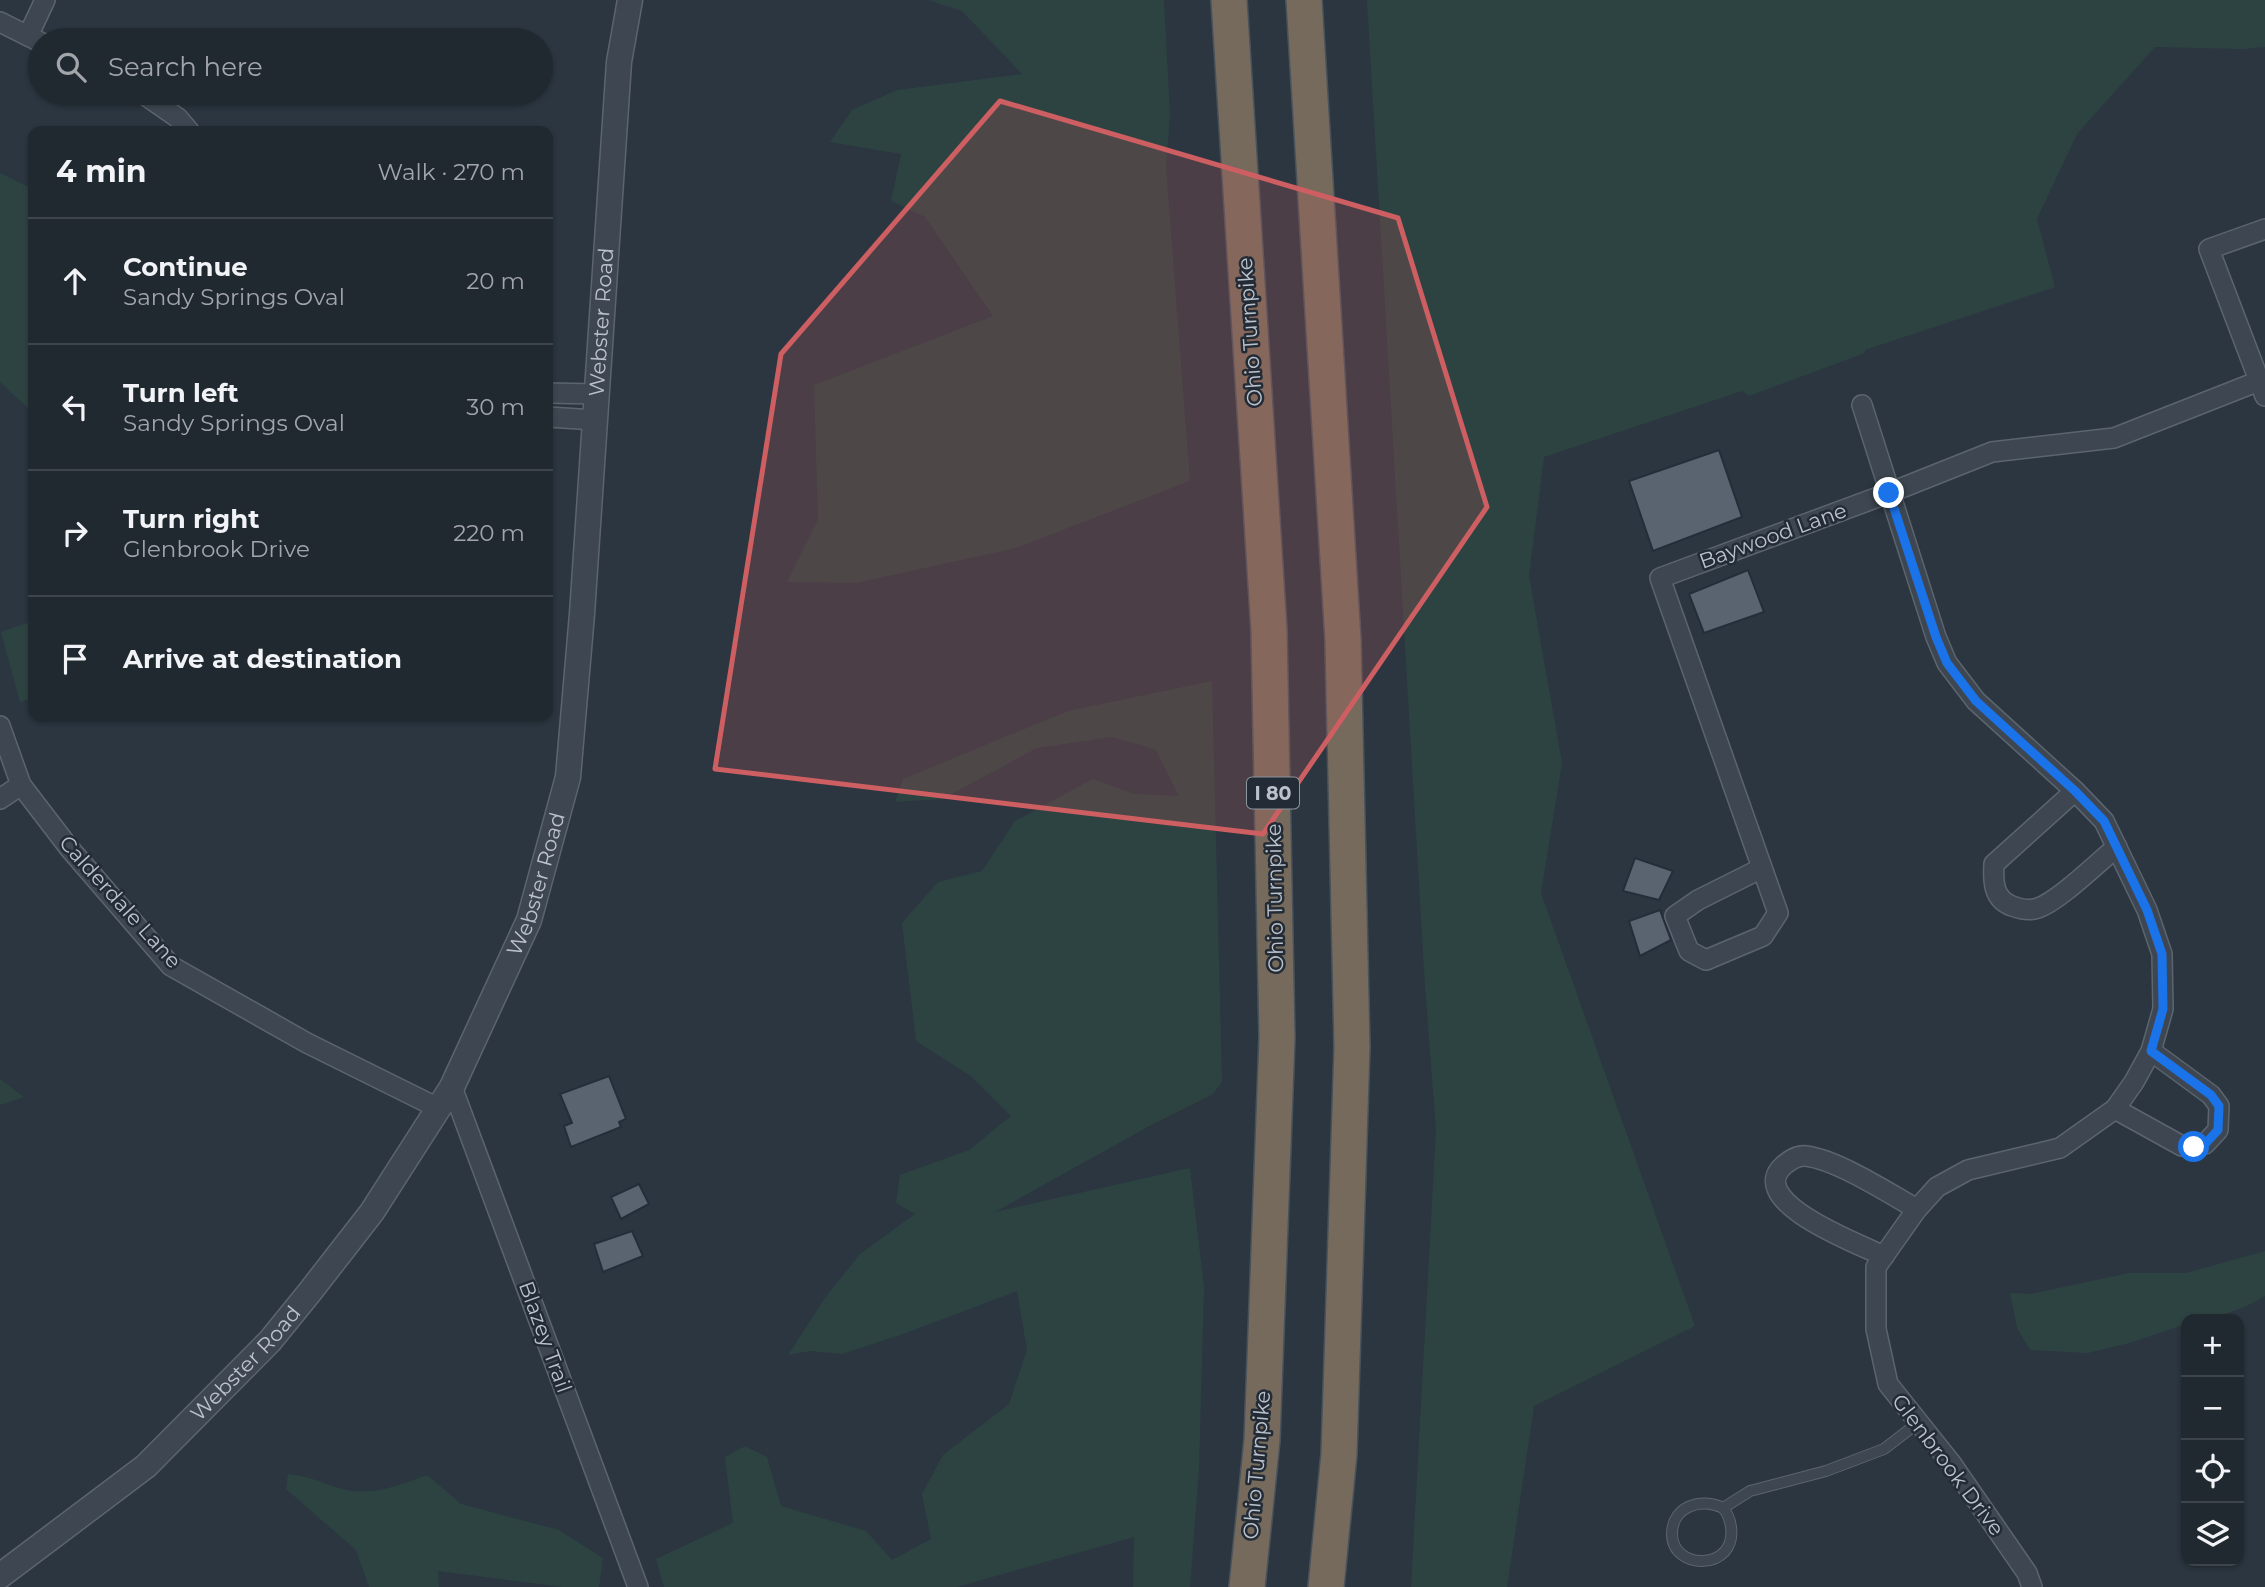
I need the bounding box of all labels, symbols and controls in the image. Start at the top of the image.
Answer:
search box [28,28,553,105]
icon: search [52,48,90,86]
text: Search here [108,51,263,83]
text: 4 min [56,153,146,190]
text: Walk · 270 m [378,158,525,186]
street label: Webster Road [584,247,619,397]
text: Continue [123,251,248,283]
street label: Ohio Turnpike [1232,257,1267,407]
icon: ahead [56,262,94,300]
text: 20 m [466,267,525,295]
text: Sandy Springs Oval [123,283,345,311]
text: Turn left [123,377,239,409]
icon: left [56,388,94,426]
text: 30 m [466,393,525,421]
text: Sandy Springs Oval [123,409,345,437]
route end [1873,477,1904,508]
street label: Baywood Lane [1696,497,1850,574]
text: Turn right [123,503,259,535]
icon: right [56,514,94,552]
text: 220 m [453,519,525,547]
text: Glenbrook Drive [123,535,310,563]
icon: arrive [56,640,94,678]
text: Arrive at destination [123,643,402,675]
road number: I 80 [1247,778,1299,808]
street label: Webster Road [501,810,570,960]
street label: Ohio Turnpike [1261,823,1288,973]
street label: Calderdale Lane [54,830,187,973]
route start [2178,1131,2209,1162]
street label: Blazey Trail [514,1278,577,1396]
street label: Webster Road [185,1300,306,1426]
map controls [2181,1314,2244,1566]
button: + [2181,1314,2244,1377]
button: − [2181,1377,2244,1440]
street label: Glenbrook Drive [1887,1389,2010,1540]
street label: Ohio Turnpike [1238,1390,1275,1540]
button: locate [2181,1440,2244,1503]
button: layers [2181,1503,2244,1566]

